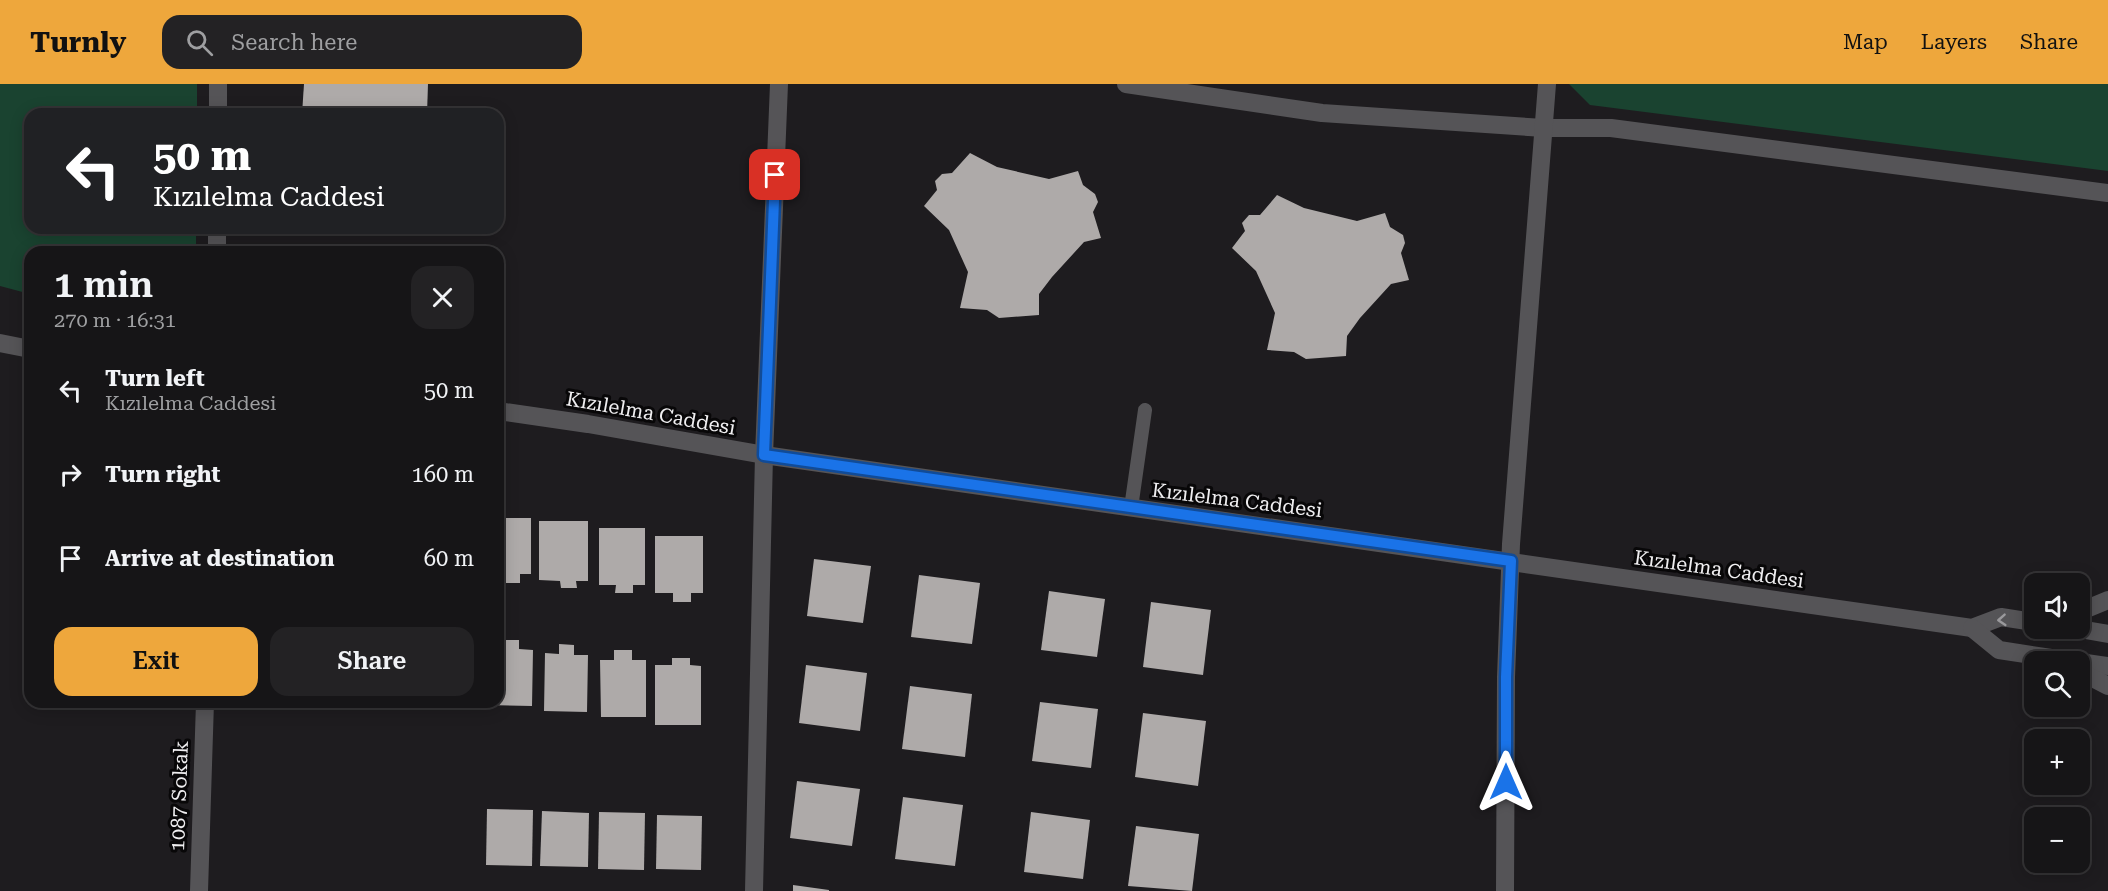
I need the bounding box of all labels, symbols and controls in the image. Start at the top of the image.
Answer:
search box [162,15,582,69]
text: Turnly [30,26,126,59]
icon: search [183,26,216,59]
text: Search here [231,30,357,55]
text: Map [1843,30,1888,54]
text: Layers [1921,30,1987,54]
text: Share [2020,30,2078,54]
text: 50 m [153,131,251,180]
icon: left [54,132,132,210]
pin [749,149,800,200]
icon: arrive [758,158,791,191]
text: Kızılelma Caddesi [153,181,385,213]
text: 1 min [54,264,153,306]
button: close [411,266,474,329]
text: 270 m · 16:31 [54,308,176,332]
text: Turn left [105,366,205,391]
icon: left [54,374,87,407]
text: 50 m [424,378,474,403]
street label: Kızılelma Caddesi [564,386,738,440]
text: Kızılelma Caddesi [105,391,276,415]
icon: right [54,458,87,491]
text: Turn right [105,462,220,487]
text: 160 m [411,462,474,487]
street label: Kızılelma Caddesi [1150,478,1324,522]
icon: arrive [54,542,87,575]
street label: Kızılelma Caddesi [1632,545,1806,593]
text: Arrive at destination [105,546,334,571]
text: 60 m [424,546,474,571]
map controls [2024,573,2090,873]
button: sound [2024,573,2090,639]
one-way arrow [1998,613,2007,626]
button: Exit [54,627,258,696]
button: Share [270,627,474,696]
button: search [2024,651,2090,717]
button: + [2024,729,2090,795]
street label: 1087 Sokak [165,740,193,852]
position arrow [1474,750,1538,814]
button: − [2024,807,2090,873]

